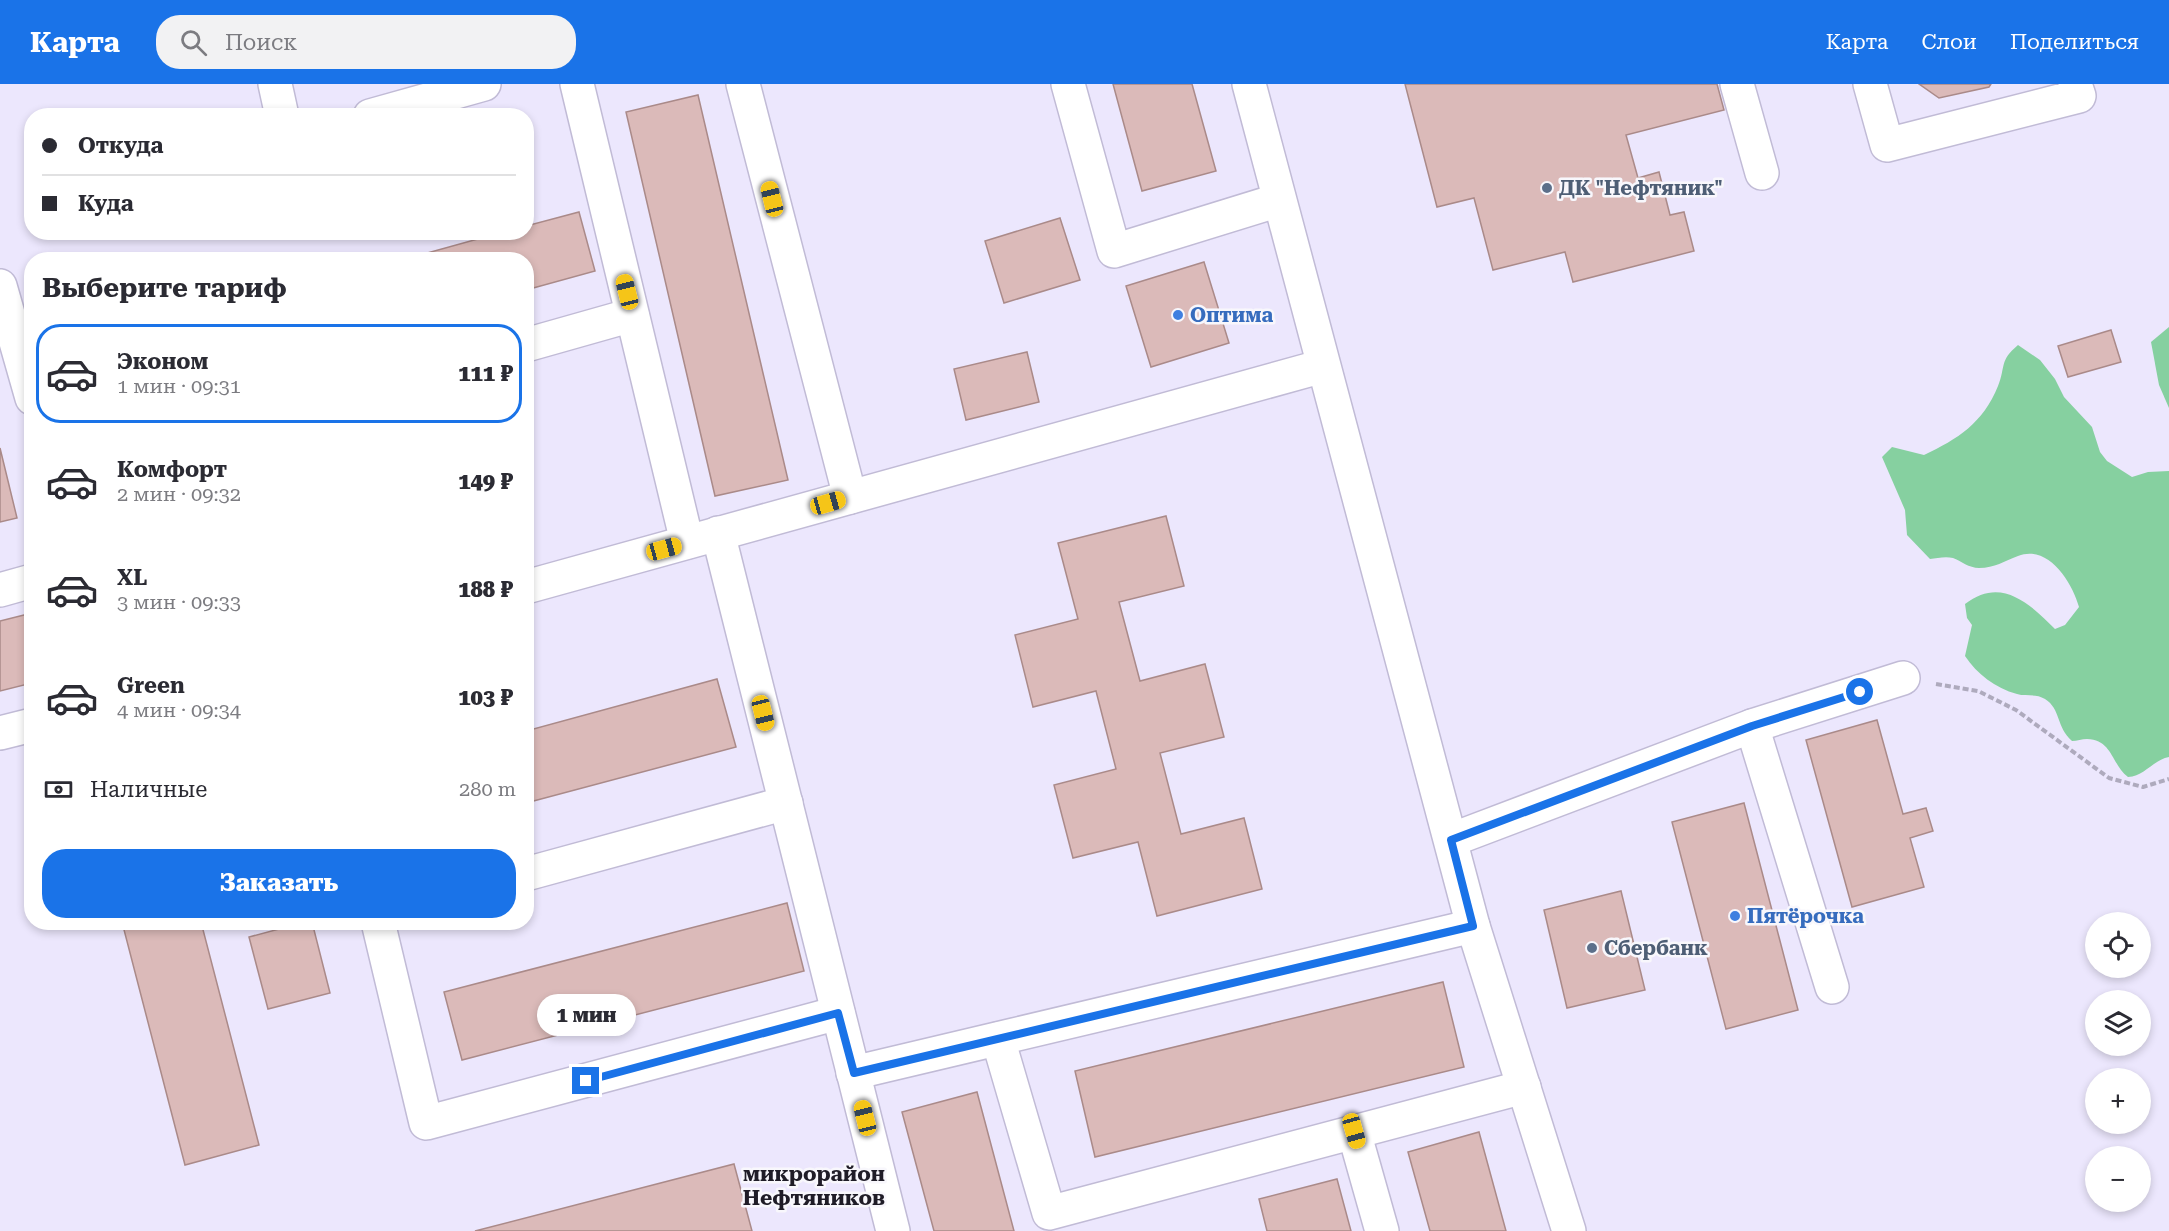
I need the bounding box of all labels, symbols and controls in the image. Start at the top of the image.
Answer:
search box [156,15,576,69]
text: Карта [30,26,120,59]
icon: search [177,26,210,59]
text: Поиск [225,30,297,55]
text: Карта [1826,30,1889,54]
text: Слои [1922,30,1977,54]
text: Поделиться [2010,30,2139,54]
text: Откуда [78,133,163,158]
place label: ДК "Нефтяник" [1559,176,1723,200]
car [759,179,785,219]
marker: ДК "Нефтяник" [1540,181,1554,195]
text: Куда [78,191,134,216]
text: Выберите тариф [42,272,287,304]
car [614,272,640,312]
place label: Оптима [1190,303,1274,327]
marker: Оптима [1171,308,1185,322]
icon: car [45,347,99,401]
text: Эконом [117,349,208,374]
text: 111 ₽ [458,361,513,386]
text: 1 мин · 09:31 [117,374,241,398]
icon: car [45,455,99,509]
text: Комфорт [117,457,227,482]
text: 149 ₽ [458,469,513,494]
text: 2 мин · 09:32 [117,482,241,506]
car [808,489,848,517]
car [644,536,684,562]
icon: car [45,563,99,617]
text: XL [117,565,147,590]
text: 188 ₽ [458,577,513,602]
text: 3 мин · 09:33 [117,590,241,614]
icon: car [45,671,99,725]
text: Green [117,673,185,698]
route start [1846,678,1873,705]
text: 103 ₽ [458,685,513,710]
car [750,693,776,733]
text: 4 мин · 09:34 [117,698,241,722]
icon: cash [42,773,75,806]
text: Наличные [90,777,207,802]
text: 280 m [459,777,516,801]
button: Заказать [42,849,516,918]
place label: Пятёрочка [1747,904,1864,928]
marker: Пятёрочка [1728,909,1742,923]
map controls [2085,912,2151,1212]
button: locate [2085,912,2151,978]
place label: Сбербанк [1604,936,1708,960]
marker: Сбербанк [1585,941,1599,955]
button: layers [2085,990,2151,1056]
callout: 1 мин [536,994,636,1036]
text: 1 мин [556,1003,617,1027]
route end [572,1067,599,1094]
button: + [2085,1068,2151,1134]
car [852,1098,878,1138]
car [1340,1111,1368,1151]
button: − [2085,1146,2151,1212]
district label: микрорайон Нефтяников [743,1162,885,1210]

